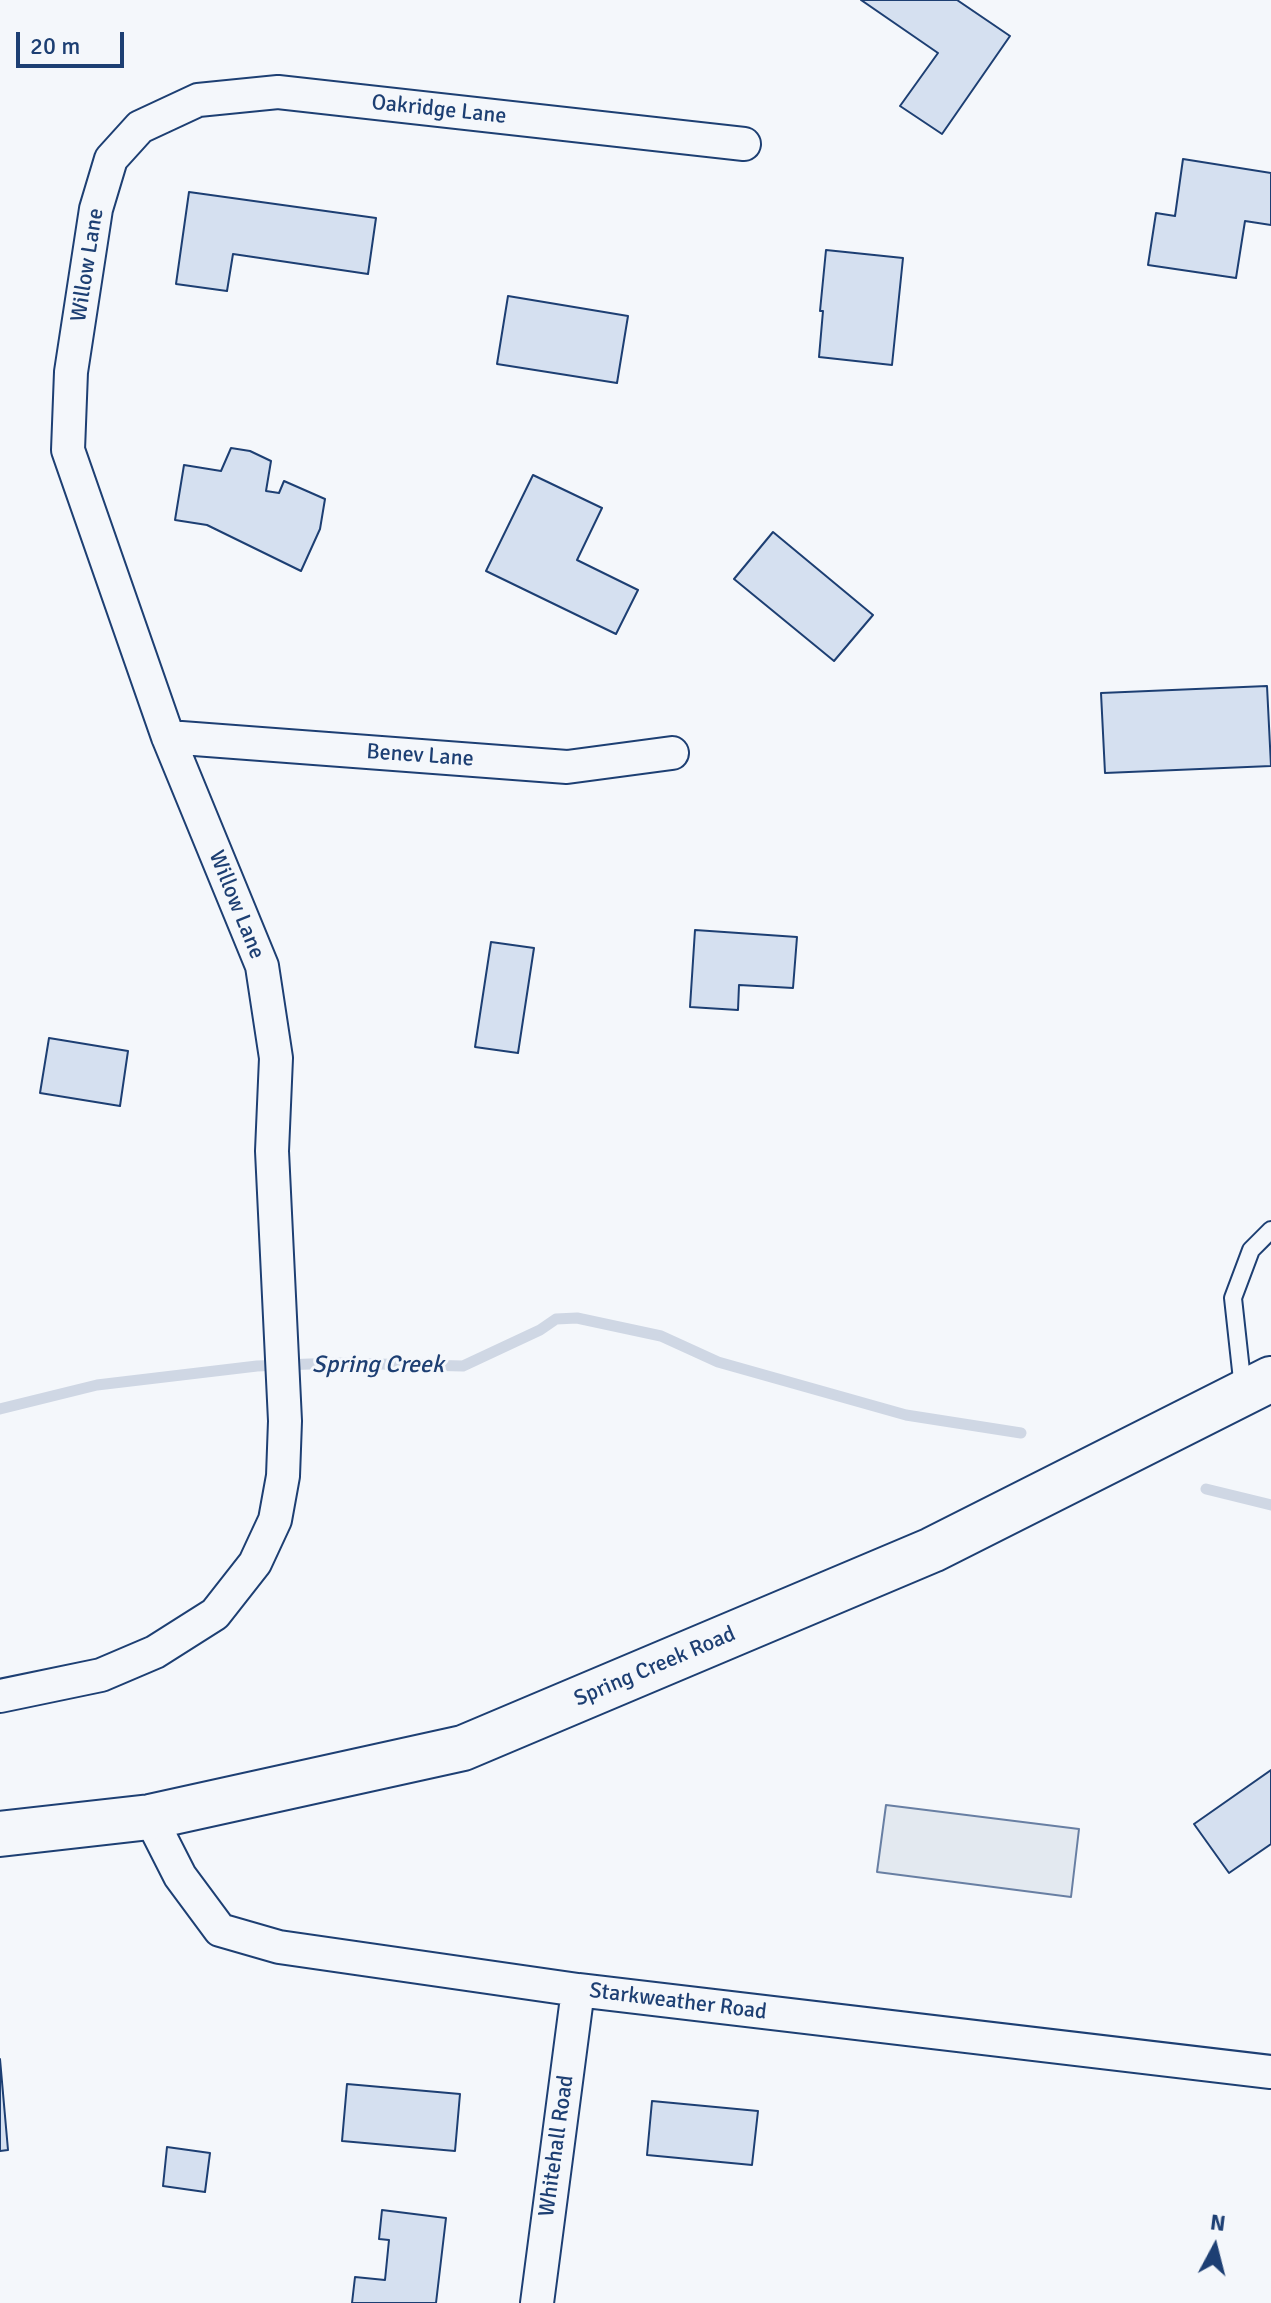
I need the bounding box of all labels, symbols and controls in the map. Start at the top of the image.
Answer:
scale bar [20,16,128,66]
text: 20 m [30,31,80,61]
street label: Oakridge Lane [370,90,508,130]
street label: Willow Lane [66,206,110,324]
street label: Benev Lane [366,739,474,773]
street label: Willow Lane [202,847,270,963]
water label: Spring Creek [312,1352,444,1380]
street label: Spring Creek Road [570,1621,740,1713]
street label: Starkweather Road [588,1978,768,2026]
street label: Whitehall Road [534,2073,580,2219]
north arrow [1175,2207,1255,2287]
text: N [1209,2208,1227,2237]

